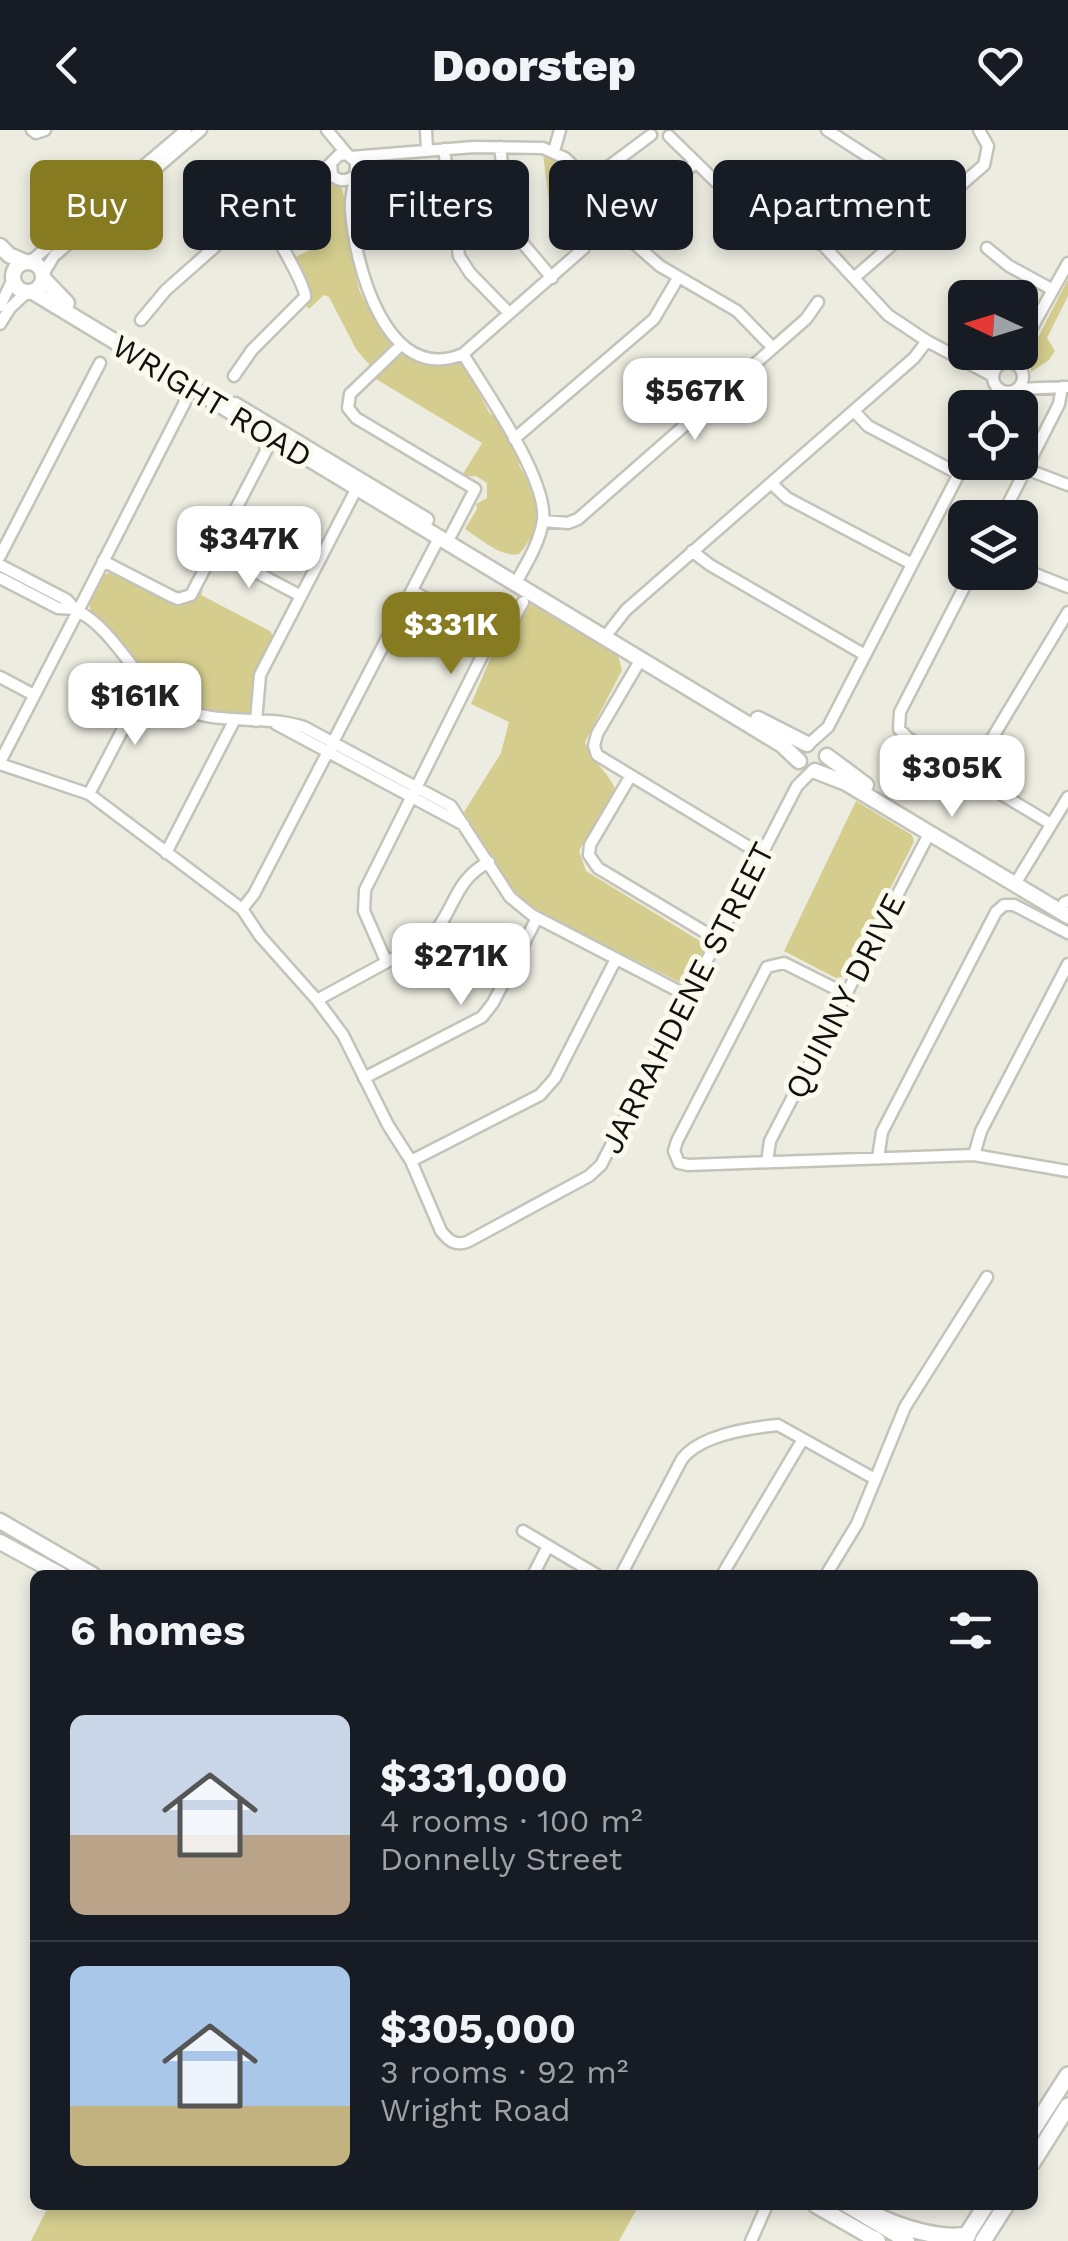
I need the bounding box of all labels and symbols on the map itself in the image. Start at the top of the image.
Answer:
north arrow [948,280,1038,370]
street label: WRIGHT ROAD [105,326,319,476]
pin: $567K [625,358,765,443]
pin: $347K [179,506,319,591]
pin: $331K [381,592,521,677]
pin: $161K [65,663,205,748]
pin: $305K [882,735,1022,820]
street label: JARRAHDENE STREET [592,836,782,1160]
street label: QUINNY DRIVE [777,887,913,1105]
pin: $271K [391,923,531,1008]

